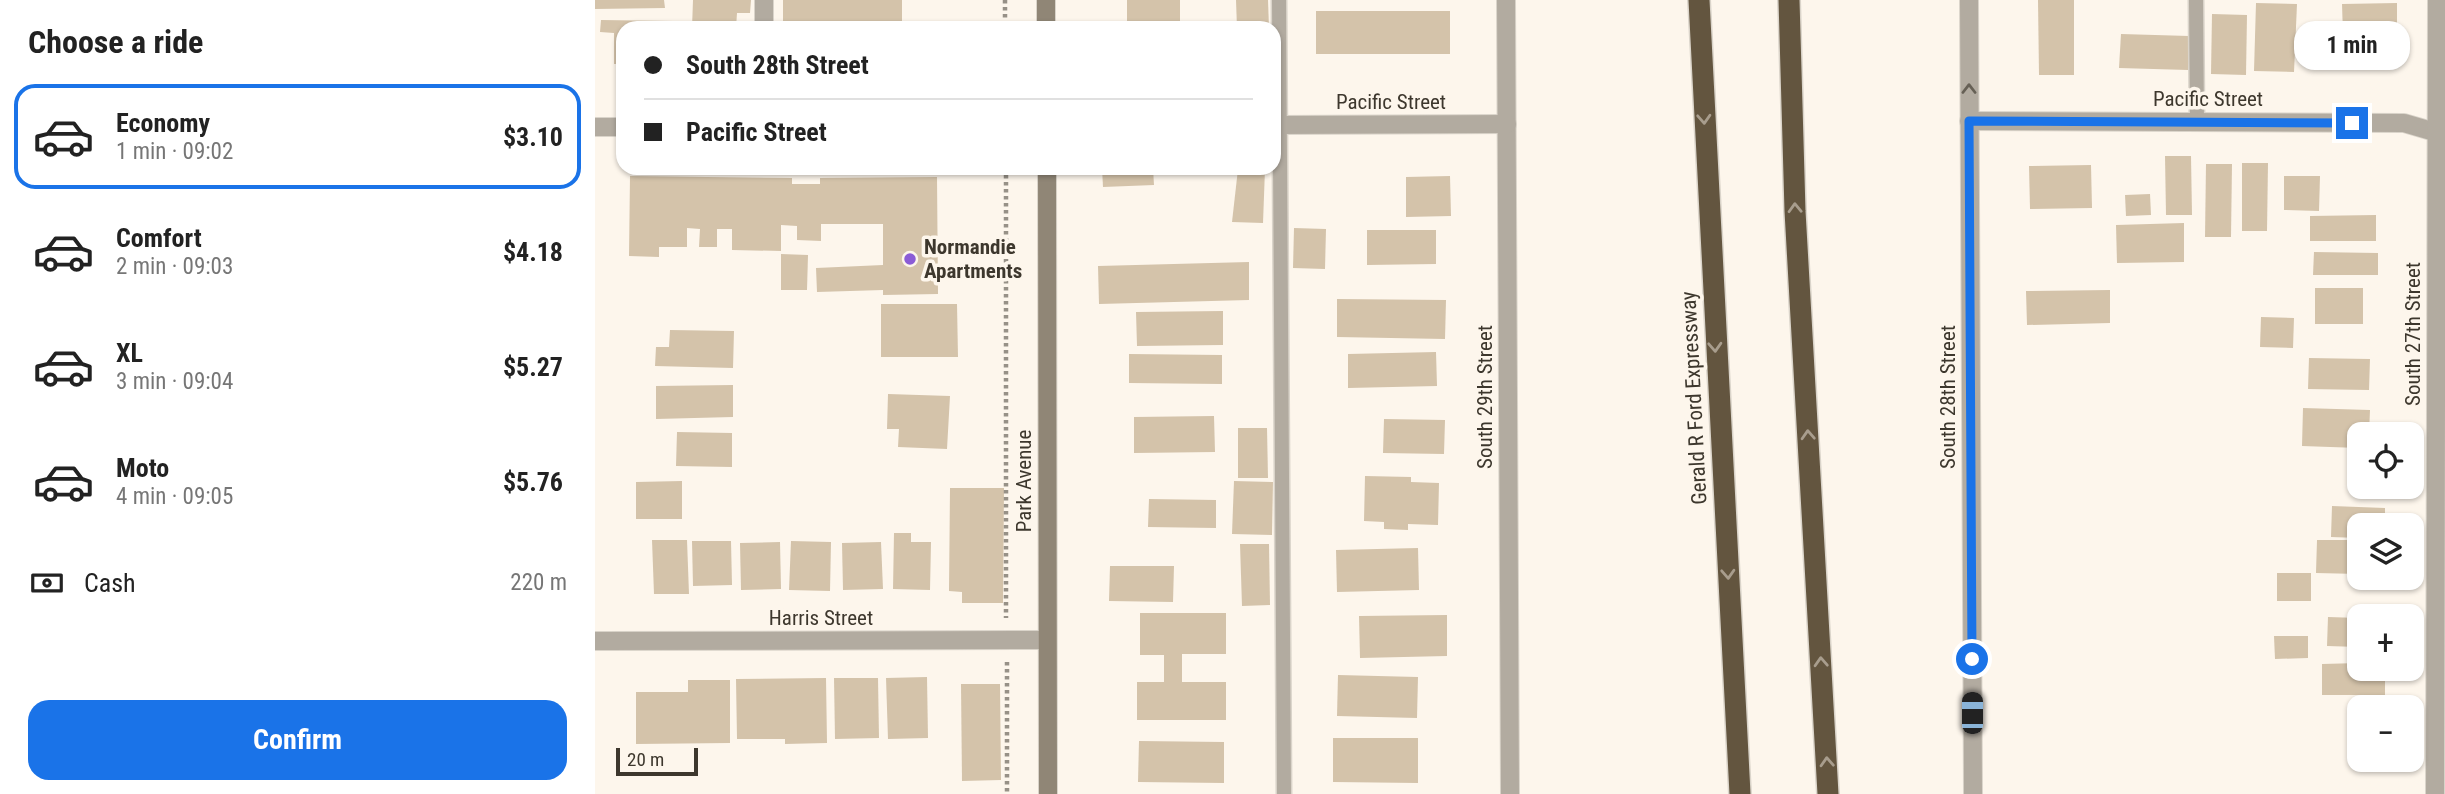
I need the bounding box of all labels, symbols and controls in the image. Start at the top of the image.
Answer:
callout: 1 min [2294,22,2410,71]
text: Choose a ride [28,23,203,61]
text: 1 min [2326,32,2378,59]
text: South 28th Street [686,50,869,80]
one-way arrow [1961,83,1977,94]
street label: Pacific Street [2153,87,2263,111]
street label: Pacific Street [1336,90,1446,114]
icon: car [32,105,95,168]
route end [2336,107,2368,139]
text: Economy [116,108,210,138]
one-way arrow [1697,114,1712,125]
text: Pacific Street [686,117,827,147]
text: $3.10 [503,122,563,152]
text: 1 min · 09:02 [116,138,233,165]
one-way arrow [1788,202,1803,213]
icon: car [32,220,95,283]
text: Comfort [116,223,202,253]
place label: Normandie Apartments [924,235,1022,283]
text: $4.18 [503,237,563,267]
marker: Normandie Apartments [902,251,918,267]
text: 2 min · 09:03 [116,253,233,280]
street label: South 27th Street [2401,262,2425,406]
street label: Gerald R Ford Expressway [1676,290,1712,505]
street label: South 29th Street [1473,325,1497,469]
street label: South 28th Street [1936,325,1960,469]
icon: car [32,335,95,398]
text: XL [116,338,143,368]
one-way arrow [1708,341,1723,352]
text: $5.27 [503,352,563,382]
text: 3 min · 09:04 [116,368,233,395]
map controls [2347,422,2424,772]
button: locate [2347,422,2424,499]
street label: Park Avenue [1012,429,1036,532]
one-way arrow [1801,429,1816,440]
icon: car [32,450,95,513]
text: Moto [116,453,169,483]
text: $5.76 [503,467,563,497]
text: 4 min · 09:05 [116,483,233,510]
button: layers [2347,513,2424,590]
icon: cash [28,564,66,602]
text: Cash [84,568,136,598]
text: 220 m [510,569,567,596]
one-way arrow [1721,569,1736,580]
button: + [2347,604,2424,681]
street label: Harris Street [769,606,873,630]
route start [1956,643,1988,675]
one-way arrow [1814,656,1829,667]
car [1962,692,1983,734]
button: − [2347,695,2424,772]
button: Confirm [28,700,567,780]
scale bar [616,745,698,777]
text: 20 m [627,748,664,771]
one-way arrow [1819,756,1834,767]

